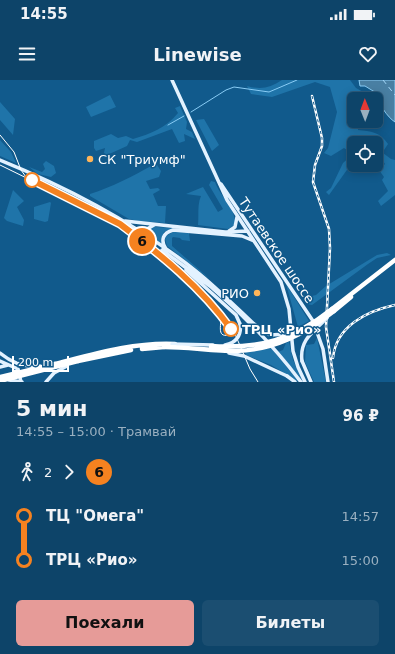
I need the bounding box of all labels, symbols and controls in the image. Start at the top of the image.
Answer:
text: 14:55 [20,5,68,23]
icon: menu [16,43,38,65]
icon: heart [357,43,379,65]
text: Linewise [153,44,242,65]
north arrow [347,92,383,128]
map controls [347,92,383,172]
button: locate [347,136,383,172]
place label: СК "Триумф" [98,152,186,167]
marker: СК "Триумф" [85,154,95,164]
unlabelled marker [24,172,40,188]
street label: Тутаевское шоссе [235,194,317,306]
line badge: 6 [129,228,155,254]
text: 6 [137,233,147,249]
place label: РИО [221,286,249,301]
marker: РИО [252,288,262,298]
marker: ТРЦ «Рио» [223,321,239,337]
place label: ТРЦ «Рио» [242,322,321,337]
scale bar [12,354,69,373]
text: 200 m [18,356,53,369]
text: 5 мин [16,396,88,421]
text: 96 ₽ [342,407,379,425]
text: 14:55 – 15:00 · Трамвай [16,424,176,439]
icon: walk [16,461,38,483]
icon: forward [58,461,80,483]
text: 6 [94,464,104,480]
text: 2 [44,465,52,480]
text: ТЦ "Омега" [46,507,144,525]
text: 14:57 [342,509,379,524]
text: ТРЦ «Рио» [46,551,138,569]
text: 15:00 [342,553,379,568]
button: Поехали [16,600,194,646]
button: Билеты [202,600,379,646]

